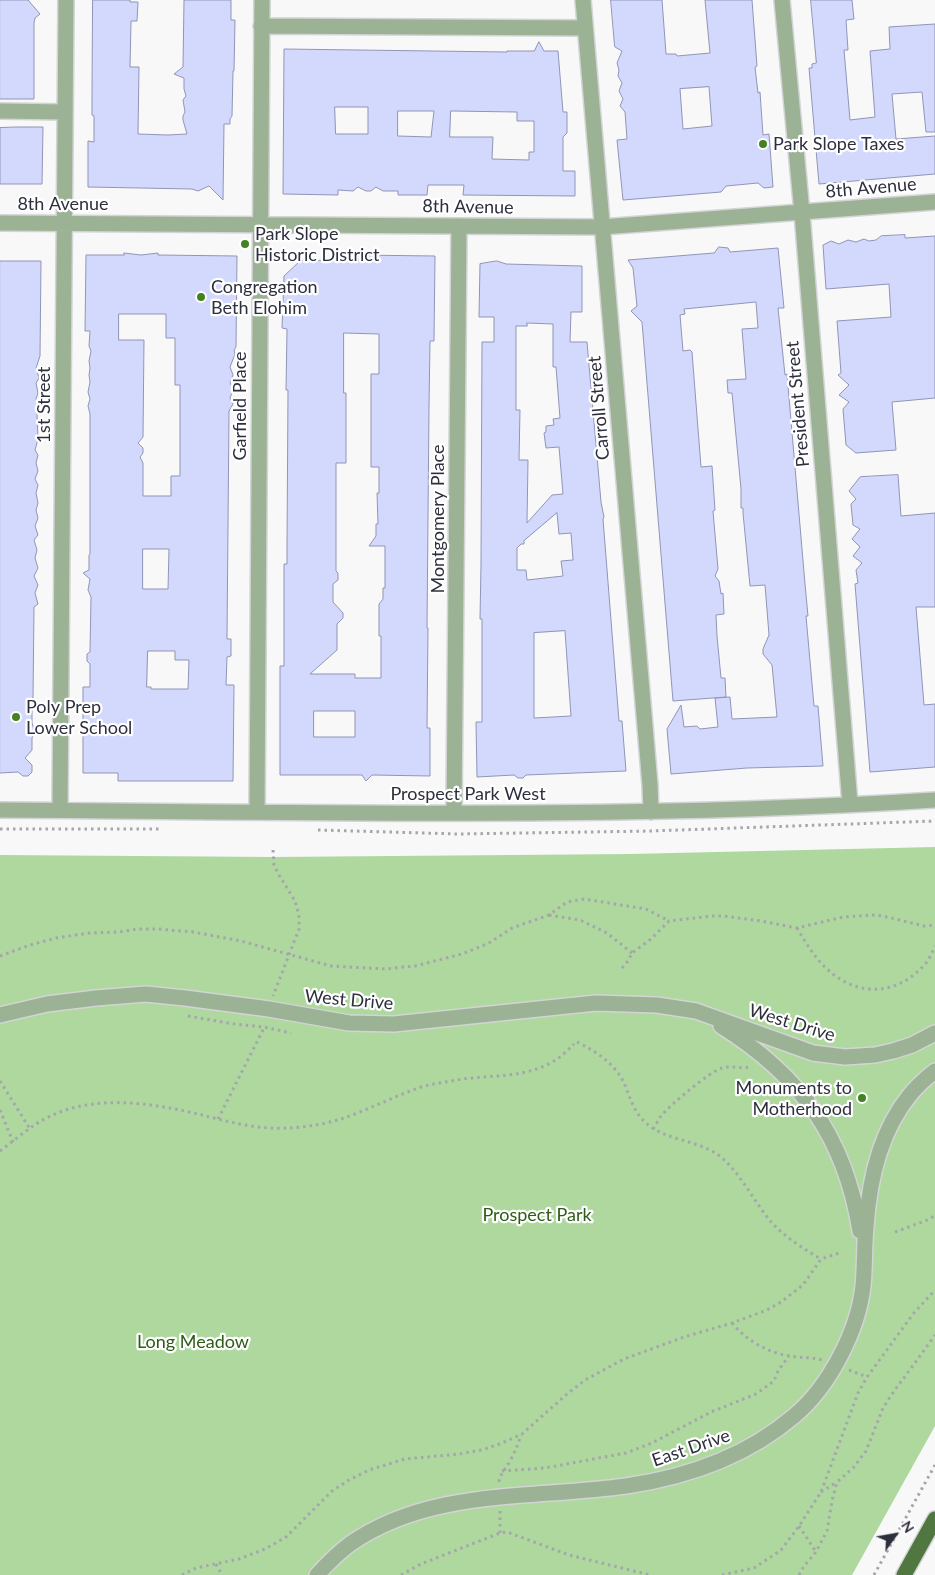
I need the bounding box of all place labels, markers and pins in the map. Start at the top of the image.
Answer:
place label: Park Slope Taxes [773,133,904,155]
marker: Park Slope Taxes [757,138,769,150]
place label: Park Slope Historic District [255,223,379,266]
marker: Park Slope Historic District [239,238,251,250]
place label: Congregation Beth Elohim [211,276,318,318]
marker: Congregation Beth Elohim [195,291,207,303]
place label: Poly Prep Lower School [26,696,132,739]
marker: Poly Prep Lower School [10,711,22,723]
place label: Monuments to Motherhood [736,1077,852,1120]
marker: Monuments to Motherhood [856,1092,868,1104]

